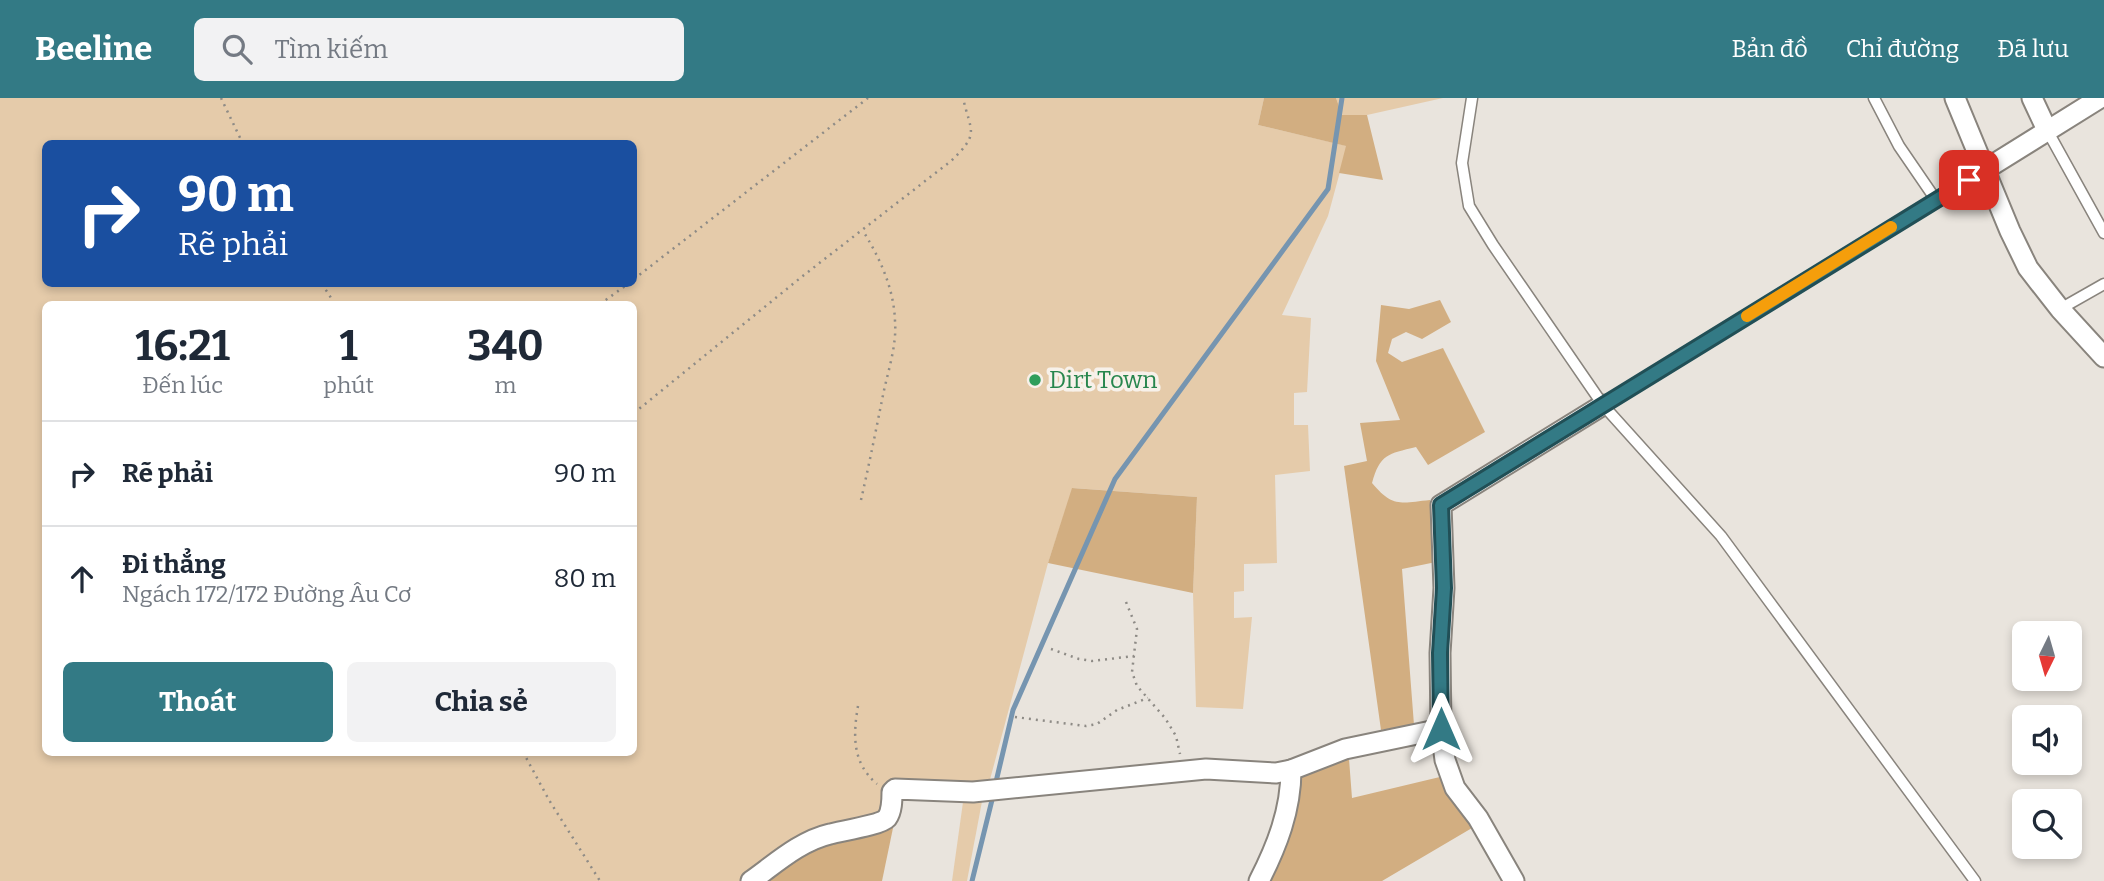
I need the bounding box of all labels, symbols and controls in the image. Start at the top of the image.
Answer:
search box [194,18,684,81]
text: Beeline [35,29,152,69]
icon: search [218,30,256,68]
text: Tìm kiếm [274,34,388,65]
text: Bản đồ [1732,35,1808,63]
text: Chỉ đường [1846,35,1959,63]
text: Đã lưu [1997,35,2069,63]
pin [1939,150,1999,210]
icon: arrive [1950,161,1988,199]
text: 90 m [178,165,294,224]
icon: right [63,168,154,259]
text: Rẽ phải [178,225,288,263]
text: 16:21 [135,321,230,371]
text: 1 [339,321,358,371]
text: 340 [467,321,544,371]
place label: Dirt Town [1049,366,1158,394]
text: Đến lúc [142,371,223,399]
text: phút [323,371,374,399]
text: m [494,371,516,399]
marker: Dirt Town [1027,372,1043,388]
icon: right [63,455,101,493]
text: Rẽ phải [122,458,213,489]
text: 90 m [554,458,616,489]
text: Đi thẳng [122,549,226,580]
icon: ahead [63,560,101,598]
text: 80 m [554,563,616,594]
text: Ngách 172/172 Đường Âu Cơ [122,580,411,608]
north arrow [2012,621,2082,691]
map controls [2012,621,2082,859]
button: Thoát [63,662,333,742]
button: Chia sẻ [347,662,616,742]
position arrow [1404,692,1478,766]
button: sound [2012,705,2082,775]
button: search [2012,789,2082,859]

